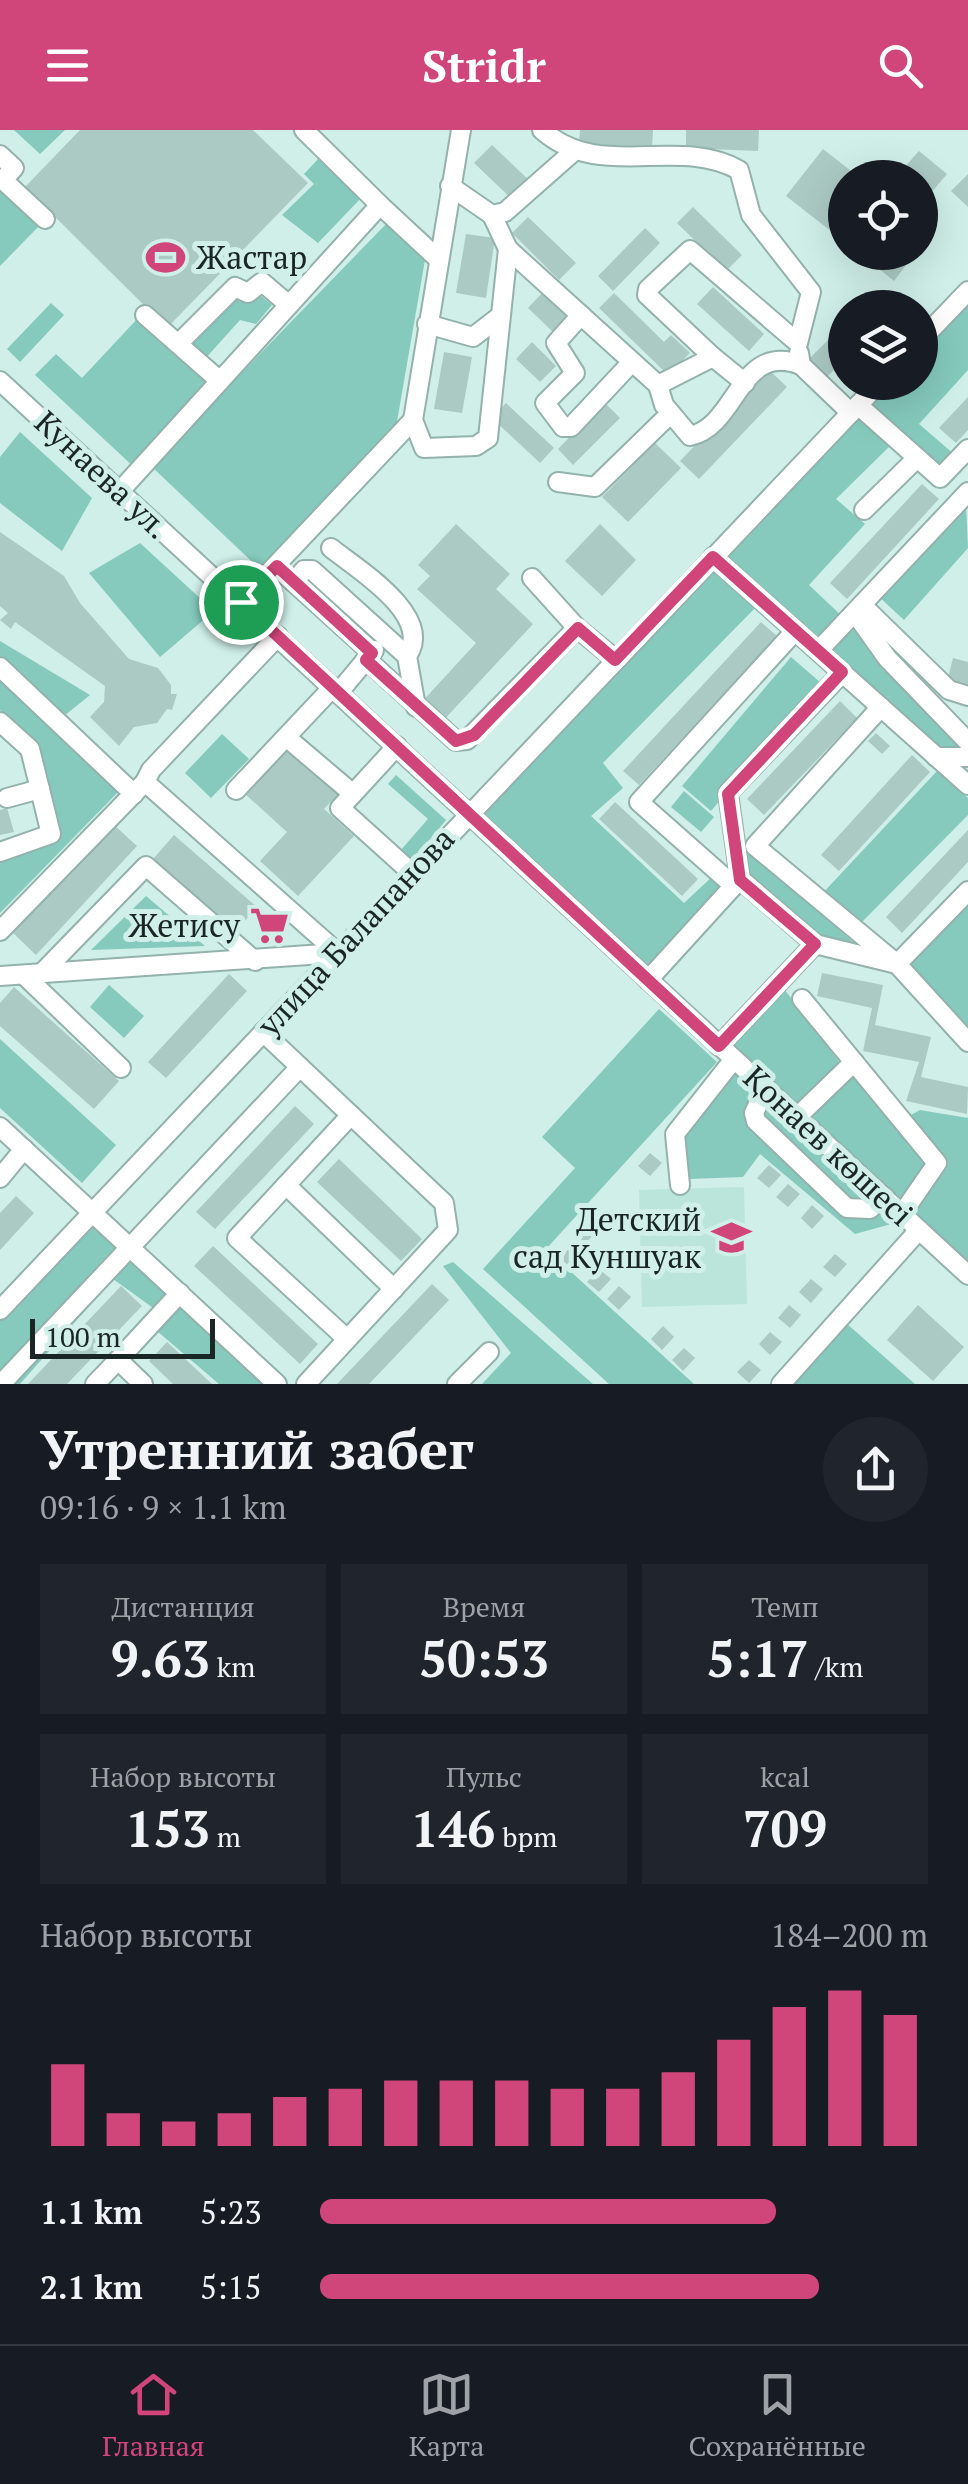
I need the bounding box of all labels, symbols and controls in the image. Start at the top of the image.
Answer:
text: Stridr [422,35,546,95]
icon: menu [40,38,95,93]
icon: search [873,38,928,93]
map controls [828,160,938,400]
button: locate [828,160,938,270]
place label: Жастар [196,236,307,278]
sports icon: Жастар [145,237,187,279]
button: layers [828,290,938,400]
street label: Кунаева ул. [26,401,179,547]
pin [199,560,284,645]
icon: arrive [214,575,269,630]
street label: улица Балапанова [247,818,463,1045]
place label: Жетису [128,904,241,946]
supermarket icon: Жетису [249,905,291,947]
street label: Қонаев көшесі [735,1056,922,1234]
place label: Детский сад Куншуак [513,1198,702,1277]
school or university icon: Детский сад Куншуак [710,1217,752,1259]
scale bar [30,1314,215,1358]
text: 100 m [45,1318,121,1355]
text: Утренний забег [40,1412,474,1485]
button: share [823,1417,928,1522]
text: 09:16 · 9 × 1.1 km [40,1486,287,1528]
text: Дистанция [111,1588,255,1625]
text: Время [443,1588,525,1625]
text: Темп [751,1588,819,1625]
text: 9.63 [111,1625,210,1691]
text: 50:53 [419,1625,549,1691]
text: 5:17 [707,1625,808,1691]
text: km [210,1648,255,1685]
text: /km [808,1648,863,1685]
text: Набор высоты [90,1758,276,1795]
text: Пульс [446,1758,522,1795]
text: kcal [760,1758,810,1795]
text: 153 [125,1795,210,1861]
text: 146 [411,1795,495,1861]
text: 709 [743,1795,827,1861]
text: m [210,1818,241,1855]
text: bpm [495,1818,557,1855]
text: Набор высоты [40,1914,252,1956]
text: 184–200 m [770,1914,928,1956]
text: 1.1 km [40,2191,143,2233]
text: 5:23 [200,2191,262,2233]
text: 2.1 km [40,2266,143,2308]
text: 5:15 [200,2266,262,2308]
tab: Главная [102,2367,205,2464]
tab: Карта [409,2367,484,2464]
tab: Сохранённые [688,2367,866,2464]

